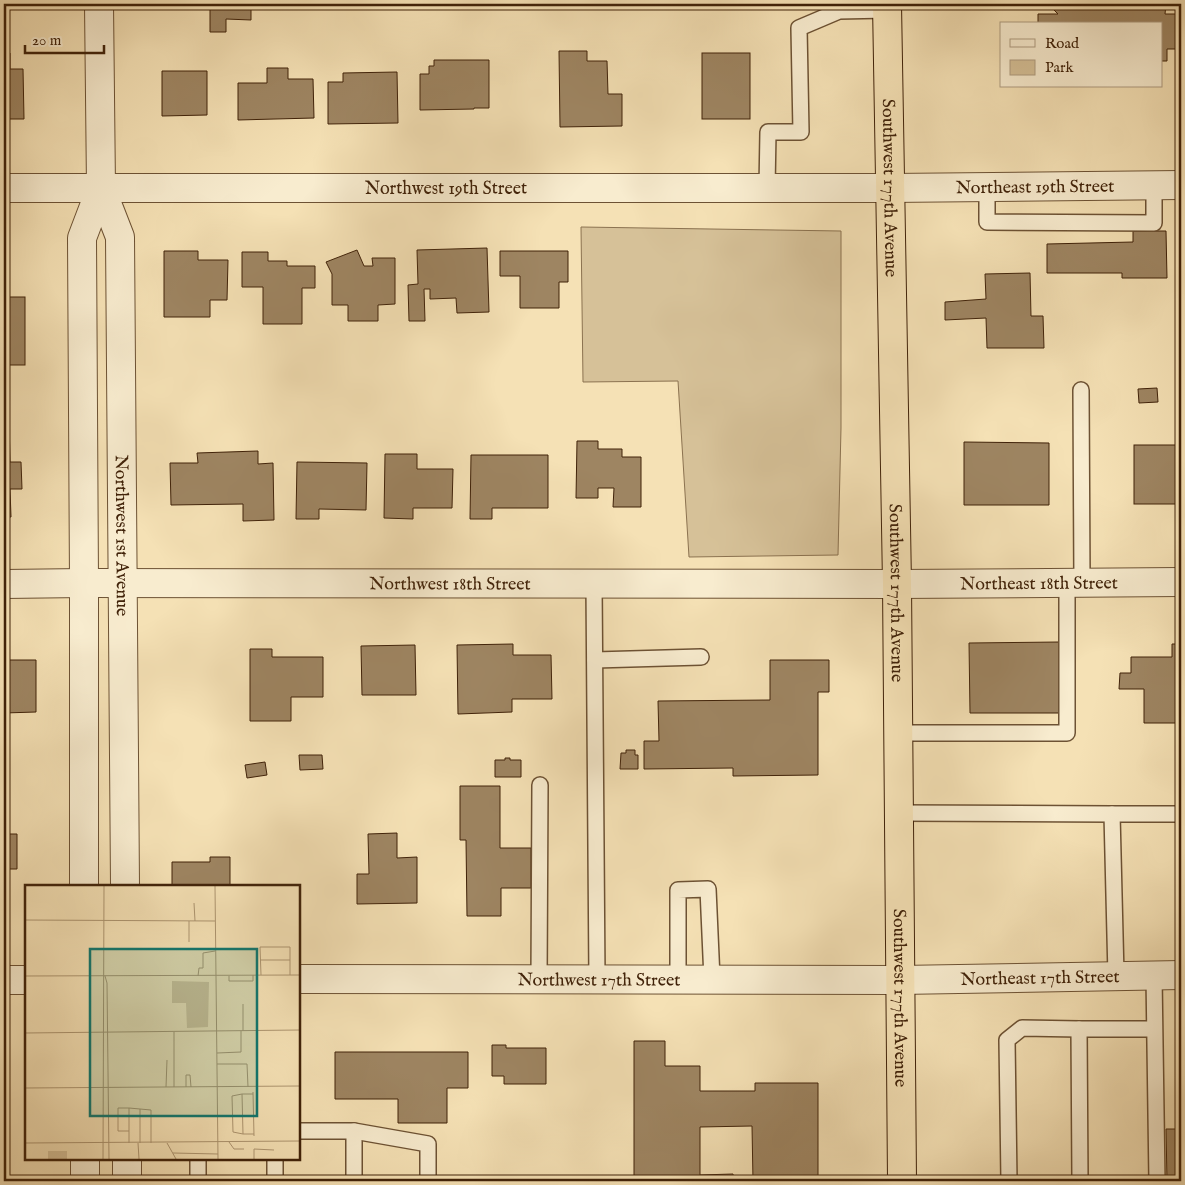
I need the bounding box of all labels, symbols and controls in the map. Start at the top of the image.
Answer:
scale bar [25,22,104,54]
legend [1000,22,1162,88]
text: 20 m [32,31,62,50]
text: Road [1045,34,1080,53]
text: Park [1045,58,1075,77]
street label: Southwest 177th Avenue [876,99,902,277]
street label: Northeast 19th Street [956,176,1114,200]
street label: Northwest 19th Street [365,178,527,201]
street label: Northwest 1st Avenue [109,455,133,616]
street label: Southwest 177th Avenue [883,503,908,682]
street label: Northeast 18th Street [960,572,1118,597]
street label: Northwest 18th Street [369,573,531,597]
inset map [25,885,300,1160]
street label: Southwest 177th Avenue [887,909,911,1087]
street label: Northeast 17th Street [960,966,1120,992]
street label: Northwest 17th Street [518,969,680,993]

